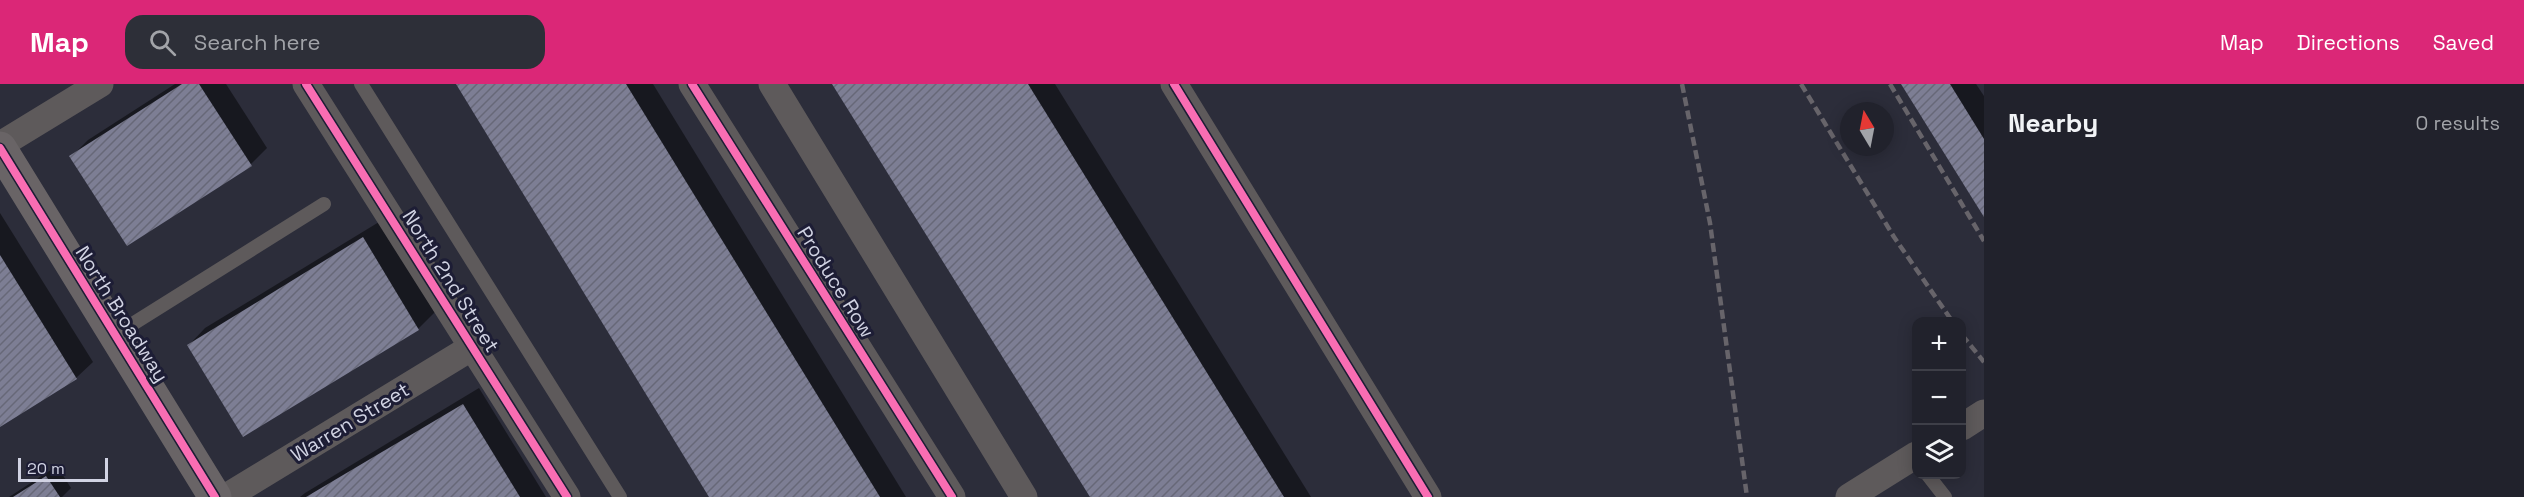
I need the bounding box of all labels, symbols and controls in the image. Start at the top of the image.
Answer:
search box [125,15,545,69]
text: Map [30,24,89,60]
icon: search [146,26,179,59]
text: Search here [194,28,321,56]
text: Map [2220,29,2264,56]
text: Directions [2297,29,2400,56]
text: Saved [2433,29,2494,56]
north arrow [1840,102,1894,156]
text: Nearby [2008,106,2098,140]
text: 0 results [2416,110,2500,136]
street label: North 2nd Street [397,205,505,357]
street label: Produce Row [791,221,881,343]
street label: North Broadway [70,241,174,387]
map controls [1912,317,1966,479]
button: + [1912,317,1966,371]
button: − [1912,371,1966,425]
street label: Warren Street [286,376,414,468]
button: layers [1912,425,1966,479]
scale bar [18,455,108,482]
text: 20 m [27,458,65,479]

